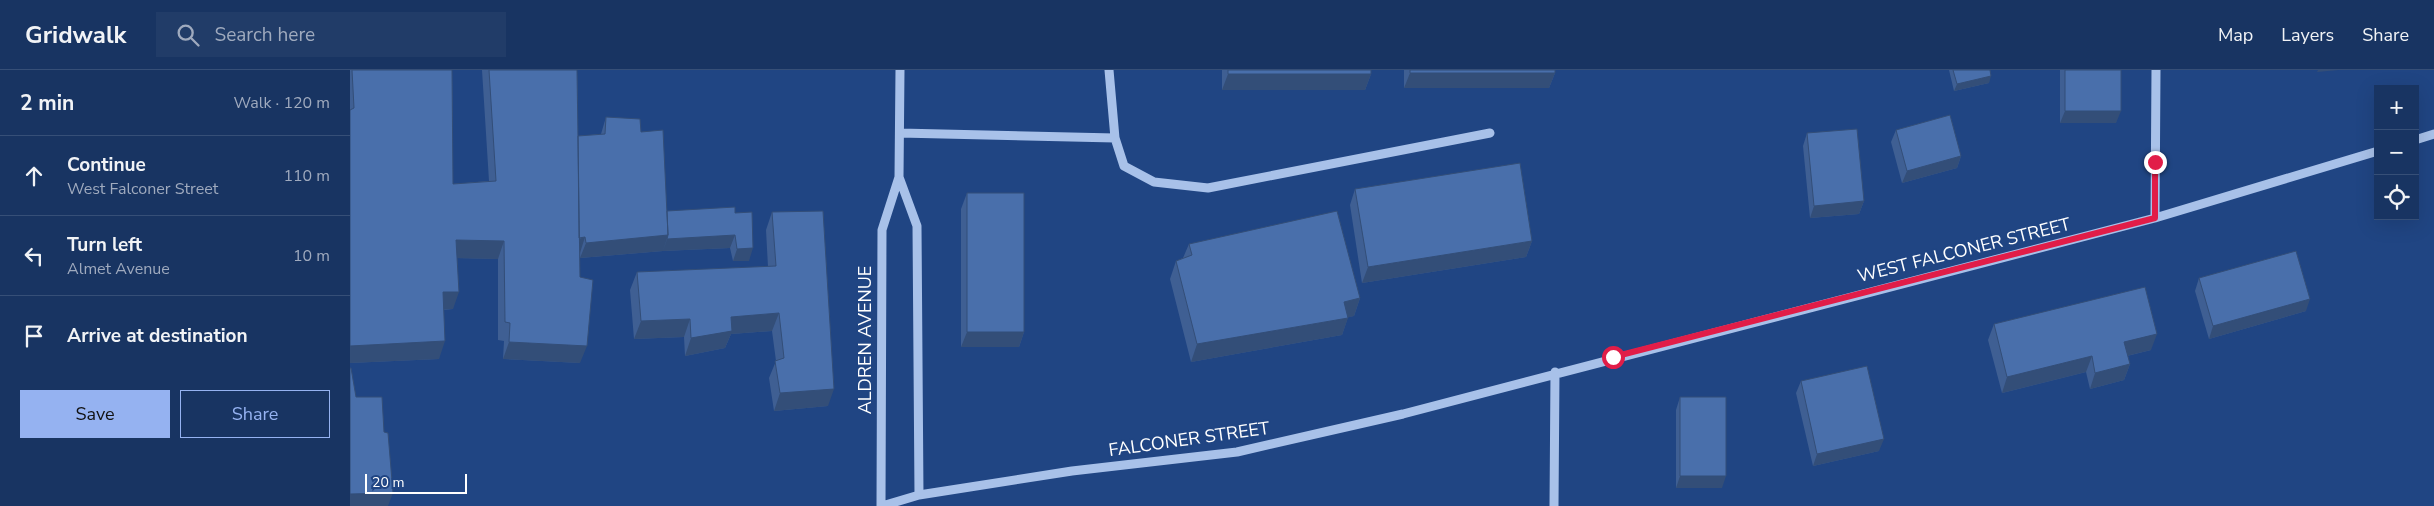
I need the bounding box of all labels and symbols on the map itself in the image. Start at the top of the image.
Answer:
route end [2144,151,2167,174]
street label: WEST FALCONER STREET [1855,212,2073,288]
street label: ALDREN AVENUE [853,266,877,414]
route start [1602,346,1625,369]
street label: FALCONER STREET [1107,416,1271,462]
scale bar [365,471,468,494]

